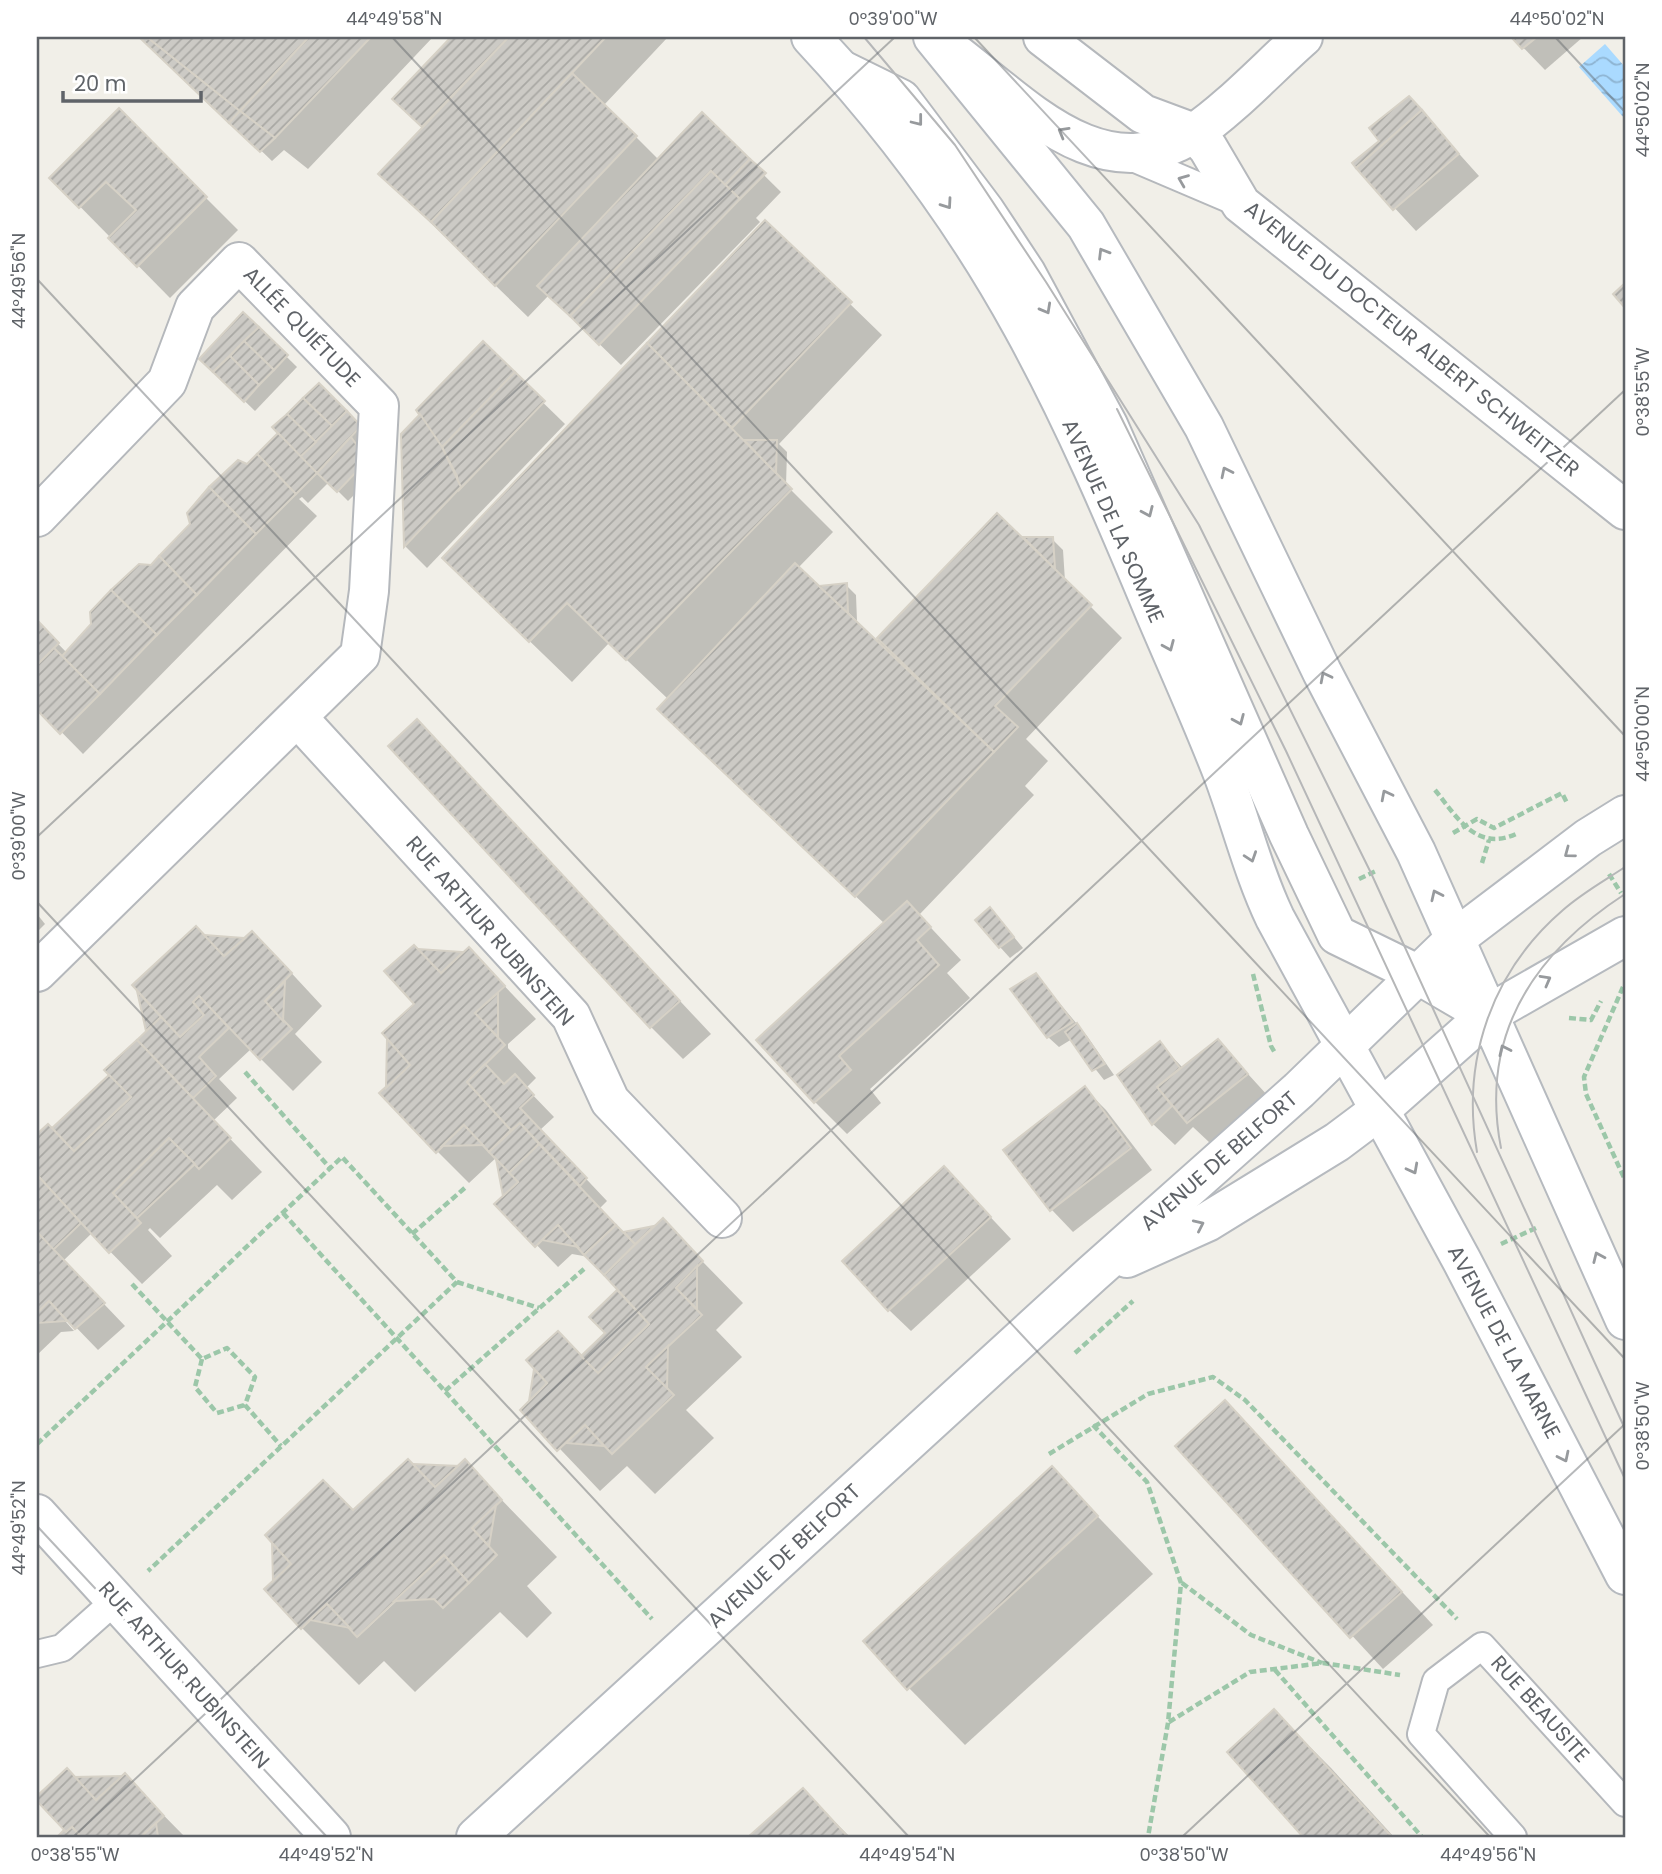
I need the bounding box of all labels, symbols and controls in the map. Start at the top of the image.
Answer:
text: 44°49'58"N [346,6,442,31]
text: 0°39'00"W [849,6,938,31]
text: 44°50'02"N [1509,6,1605,31]
scale bar [63,60,201,104]
text: 44°50'02"N [1630,62,1655,158]
text: 20 m [74,69,127,98]
one-way arrow [909,113,922,126]
one-way arrow [1057,127,1070,140]
one-way arrow [1178,175,1190,189]
street label: AVENUE DU DOCTEUR ALBERT SCHWEITZER [1239,194,1586,483]
one-way arrow [939,196,951,209]
text: 44°49'56"N [6,233,31,329]
one-way arrow [1098,247,1111,260]
street label: ALLÉE QUIÉTUDE [237,260,367,393]
one-way arrow [1038,301,1051,314]
text: 0°38'55"W [1630,347,1655,436]
street label: AVENUE DE LA SOMME [1055,414,1172,627]
one-way arrow [1220,467,1234,479]
one-way arrow [1140,505,1154,517]
one-way arrow [1160,639,1174,651]
one-way arrow [1319,672,1333,684]
text: 44°50'00"N [1630,686,1655,782]
one-way arrow [1231,713,1245,725]
one-way arrow [1381,789,1395,802]
text: 0°39'00"W [6,791,31,880]
street label: RUE ARTHUR RUBINSTEIN [400,830,581,1032]
one-way arrow [1564,844,1576,857]
one-way arrow [1243,851,1257,863]
one-way arrow [1430,890,1444,902]
one-way arrow [1539,975,1552,988]
one-way arrow [1498,1045,1512,1058]
street label: AVENUE DE BELFORT [1134,1084,1304,1237]
one-way arrow [1405,1162,1418,1174]
one-way arrow [1191,1220,1204,1234]
street label: AVENUE DE LA MARNE [1441,1240,1568,1444]
one-way arrow [1592,1252,1606,1265]
text: 0°38'50"W [1630,1381,1655,1470]
one-way arrow [1556,1450,1570,1462]
street label: AVENUE DE BELFORT [701,1477,867,1634]
text: 44°49'52"N [6,1480,31,1576]
street label: RUE ARTHUR RUBINSTEIN [92,1575,276,1775]
street label: RUE BEAUSITE [1484,1649,1596,1769]
text: 0°38'55"W [31,1842,120,1867]
text: 44°49'52"N [278,1842,374,1867]
text: 44°49'54"N [859,1842,955,1867]
text: 0°38'50"W [1140,1842,1229,1867]
text: 44°49'56"N [1440,1842,1536,1867]

